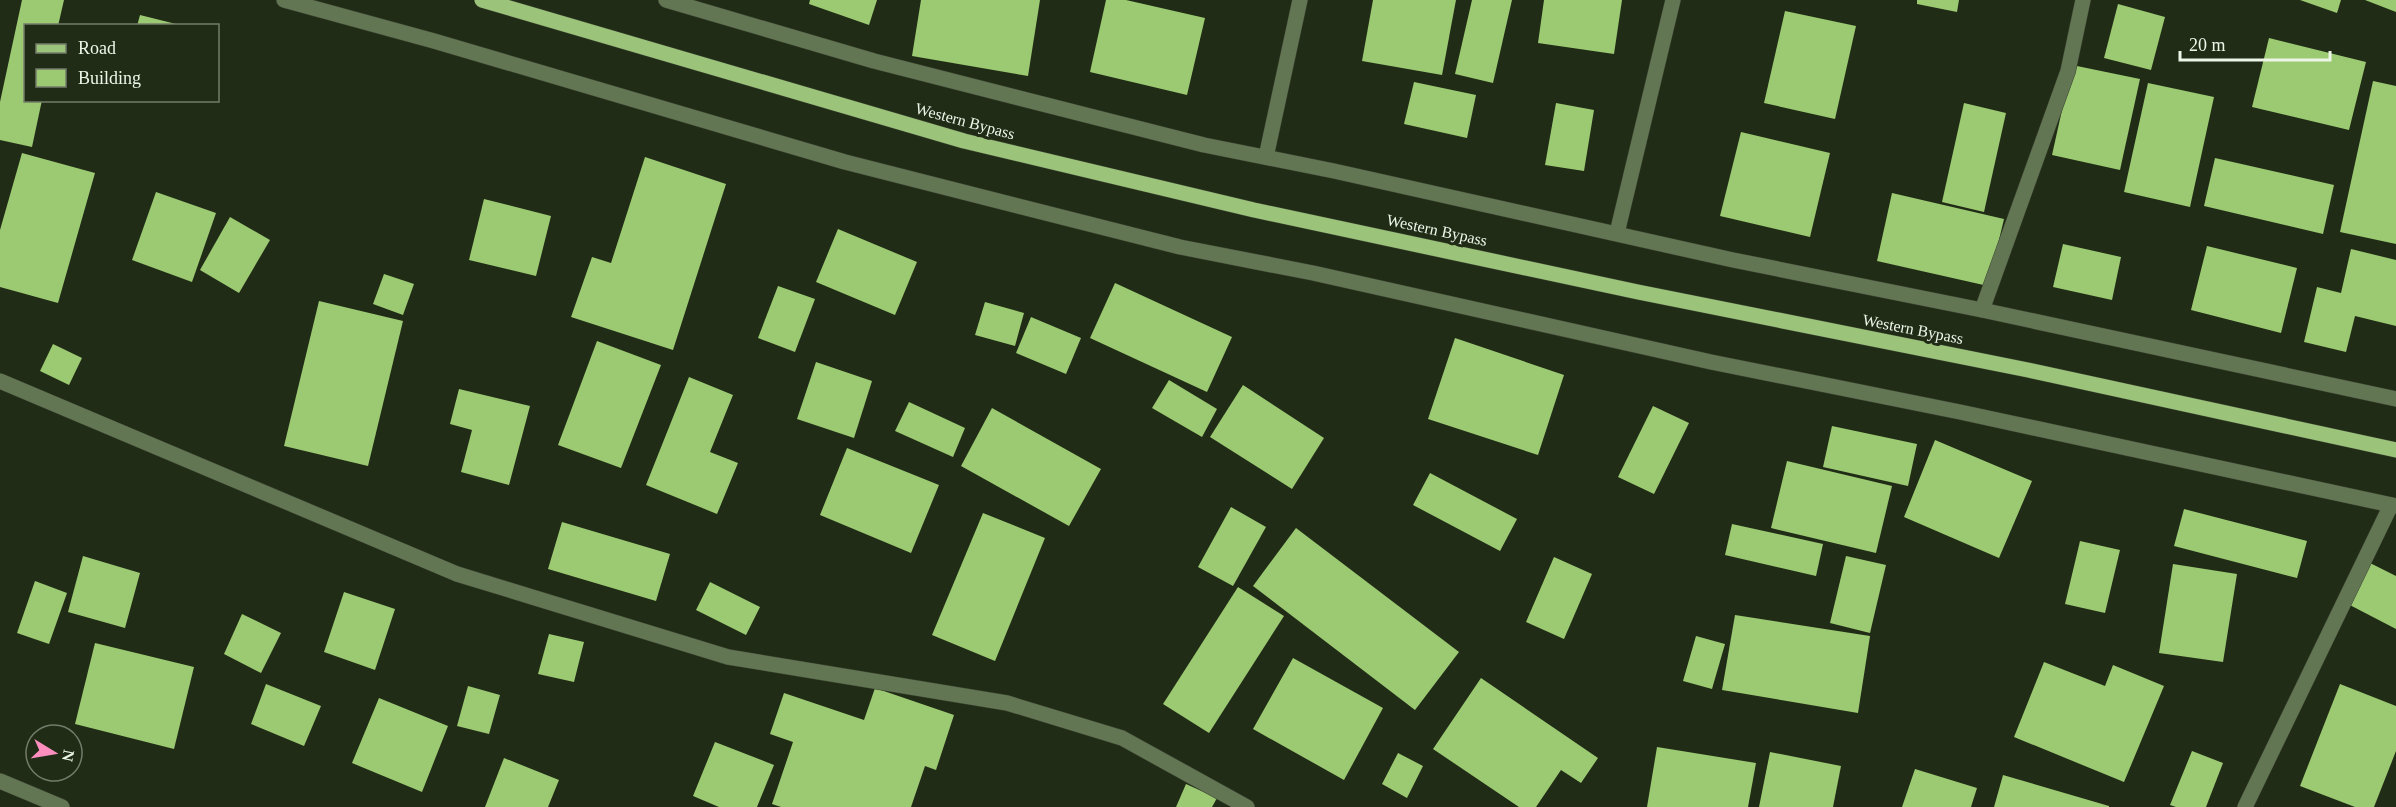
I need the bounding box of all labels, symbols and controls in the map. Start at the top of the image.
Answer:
legend [24,24,219,102]
scale bar [2180,24,2330,62]
text: 20 m [2189,35,2226,55]
text: Road [78,38,116,58]
text: Building [78,68,141,88]
street label: Western Bypass [913,100,1017,143]
street label: Western Bypass [1385,211,1489,250]
street label: Western Bypass [1861,311,1965,348]
north arrow [24,723,84,783]
text: N [59,748,78,763]

